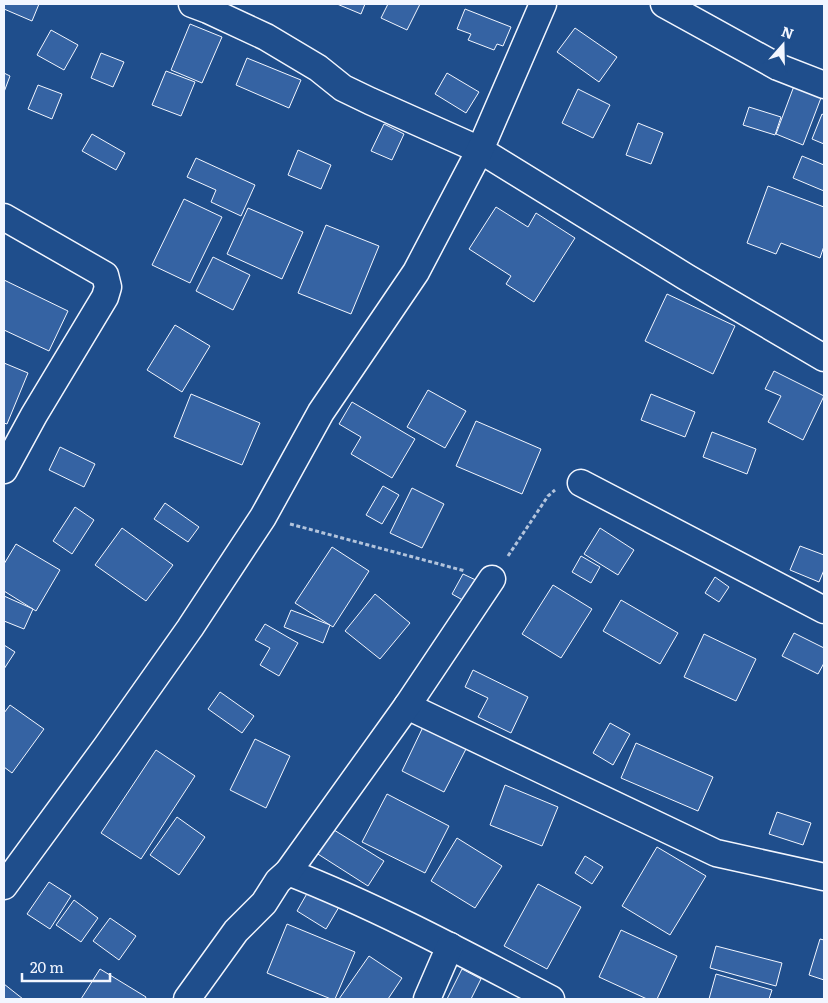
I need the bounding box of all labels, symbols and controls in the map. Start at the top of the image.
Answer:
north arrow [758,20,808,70]
text: N [779,20,797,43]
scale bar [22,950,110,982]
text: 20 m [30,955,64,978]

